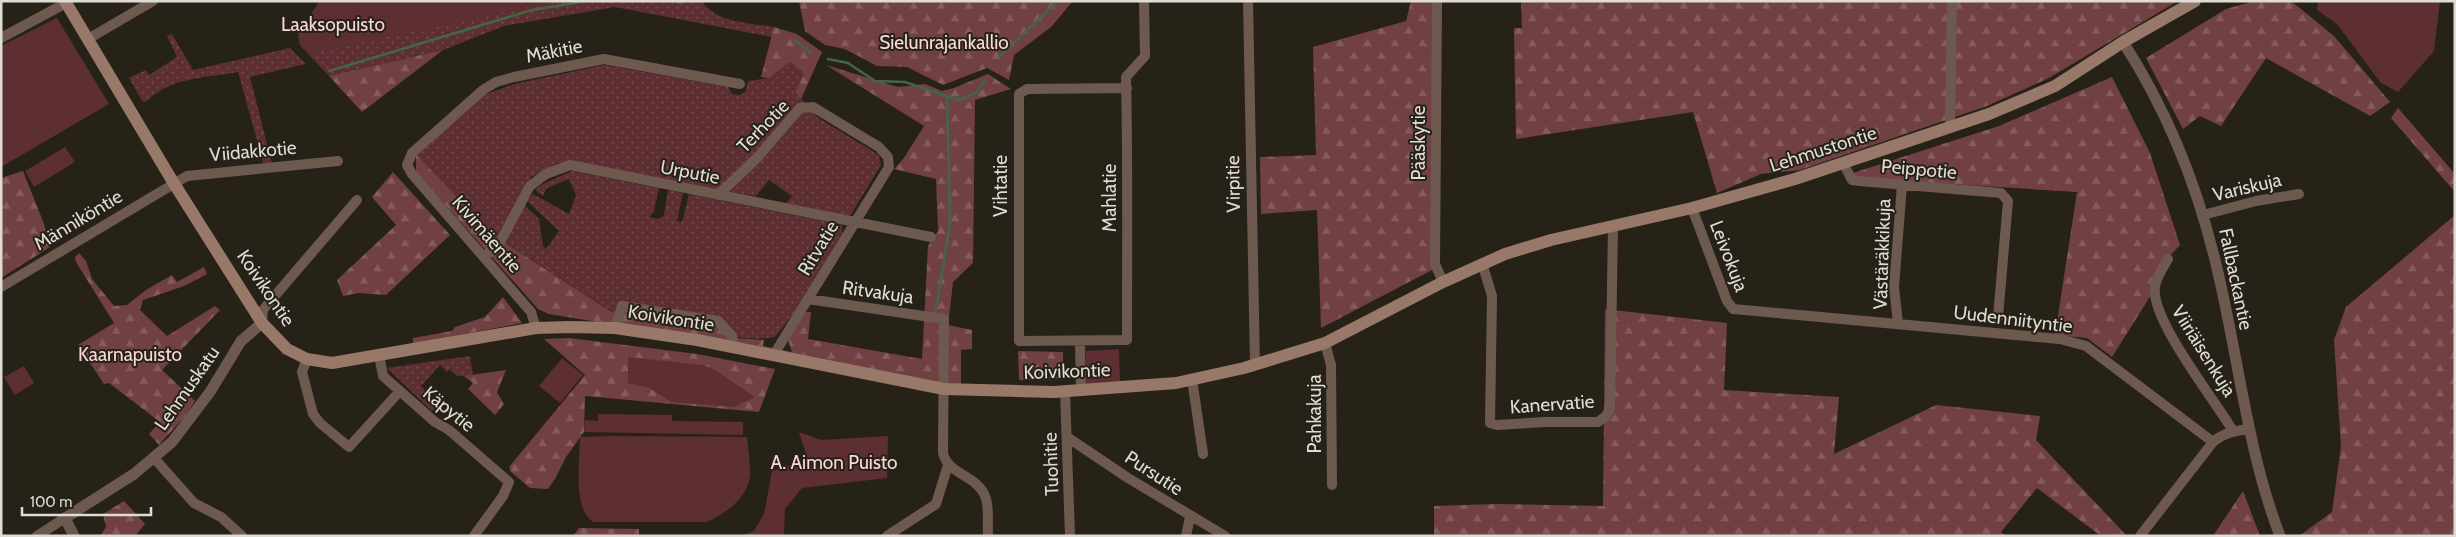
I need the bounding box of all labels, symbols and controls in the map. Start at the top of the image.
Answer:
park label: Laaksopuisto [281,13,385,36]
park label: Sielunrajankallio [879,31,1009,54]
street label: Mäkitie [524,34,584,68]
street label: Terhotie [732,94,794,157]
street label: Pääskytie [1407,105,1430,180]
street label: Lehmustontie [1767,121,1880,177]
street label: Viidakkotie [209,136,298,166]
street label: Peippotie [1880,154,1958,184]
street label: Urputie [658,155,722,189]
street label: Vihtatie [989,155,1012,217]
street label: Virpitie [1221,155,1245,213]
street label: Mahlatie [1098,164,1121,232]
street label: Variskuja [2211,168,2283,206]
street label: Männiköntie [30,185,127,255]
street label: Kivimäentie [447,191,527,278]
street label: Västäräkkikuja [1869,198,1895,310]
street label: Ritvatie [793,216,843,280]
street label: Leivokuja [1705,217,1753,295]
street label: Fallbackantie [2214,226,2258,332]
street label: Koivikontie [232,245,300,331]
street label: Ritvakuja [841,276,915,308]
street label: Koivikontie [626,300,716,336]
street label: Uudenniityntie [1952,300,2074,338]
street label: Viiriäisenkuja [2167,301,2241,401]
street label: Lehmuskatu [150,341,224,435]
park label: Kaarnapuisto [78,343,182,366]
street label: Koivikontie [1023,358,1111,384]
street label: Pahkakuja [1303,374,1326,454]
street label: Käpytie [418,381,480,437]
street label: Kanervatie [1509,390,1595,418]
street label: Tuohitie [1038,432,1064,496]
street label: Pursutie [1121,446,1188,500]
park label: A. Aimon Puisto [770,451,898,474]
scale bar [22,484,151,516]
text: 100 m [30,493,72,511]

